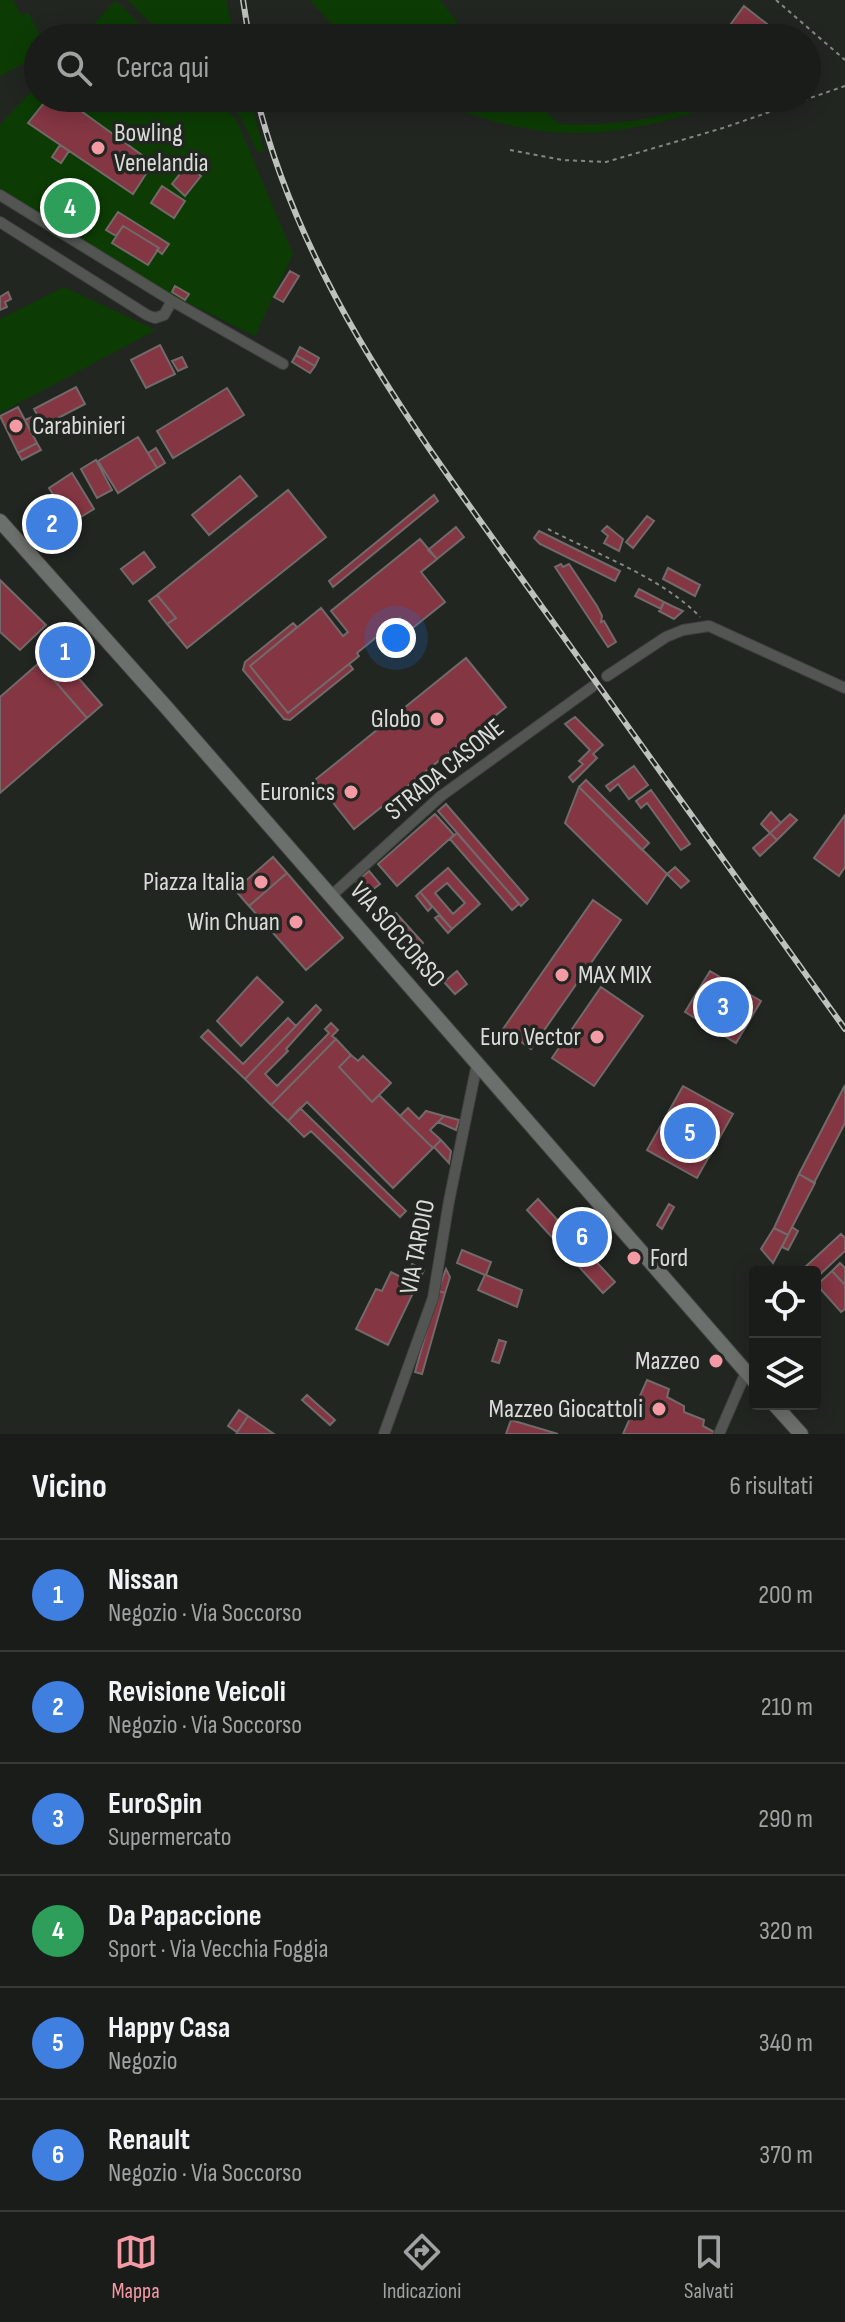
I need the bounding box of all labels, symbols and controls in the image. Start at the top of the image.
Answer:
search box [24,24,821,112]
icon: search [52,46,96,90]
text: Cerca qui [116,50,209,86]
place label: Bowling Venelandia [114,118,209,179]
marker: Bowling Venelandia [89,139,107,157]
pin: 4 [44,178,96,238]
place label: Carabinieri [32,411,126,442]
marker: Carabinieri [7,417,25,435]
pin: 2 [26,494,78,554]
your location [376,618,416,658]
pin: 1 [39,622,91,682]
place label: Globo [371,704,421,735]
marker: Globo [428,710,446,728]
street label: STRADA CASONE [379,713,511,827]
place label: Euronics [260,777,335,808]
marker: Euronics [342,783,360,801]
place label: Piazza Italia [143,867,245,898]
marker: Piazza Italia [252,873,270,891]
street label: VIA SOCCORSO [343,876,451,994]
place label: Win Chuan [187,907,280,938]
marker: Win Chuan [287,913,305,931]
place label: MAX MIX [578,960,652,991]
marker: MAX MIX [553,966,571,984]
pin: 3 [697,977,749,1037]
place label: Euro Vector [480,1022,582,1053]
marker: Euro Vector [588,1028,606,1046]
pin: 5 [664,1103,716,1163]
street label: VIA TARDIO [394,1197,442,1297]
pin: 6 [556,1207,608,1267]
place label: Ford [650,1243,688,1274]
marker: Ford [625,1249,643,1267]
map controls [749,1266,821,1410]
button: locate [749,1266,821,1338]
button: layers [749,1338,821,1410]
place label: Mazzeo [635,1346,700,1377]
marker: Mazzeo [707,1352,725,1370]
place label: Mazzeo Giocattoli [489,1394,643,1425]
marker: Mazzeo Giocattoli [650,1400,668,1418]
text: Vicino [32,1466,107,1507]
text: 6 risultati [730,1471,813,1502]
text: Nissan [108,1562,179,1598]
text: 1 [53,1580,63,1611]
text: 200 m [758,1580,813,1611]
text: Negozio · Via Soccorso [108,1598,302,1629]
text: Revisione Veicoli [108,1674,286,1710]
text: 2 [52,1692,64,1723]
text: 210 m [761,1692,813,1723]
text: Negozio · Via Soccorso [108,1710,302,1741]
text: EuroSpin [108,1786,202,1822]
text: 3 [52,1804,64,1835]
text: 290 m [758,1804,813,1835]
text: Supermercato [108,1822,231,1853]
text: Da Papaccione [108,1898,262,1934]
text: 4 [52,1916,64,1947]
text: 320 m [759,1916,813,1947]
text: Sport · Via Vecchia Foggia [108,1934,328,1965]
text: Happy Casa [108,2010,230,2046]
text: 5 [52,2028,64,2059]
text: 340 m [759,2028,813,2059]
text: Negozio [108,2046,178,2077]
text: Renault [108,2122,190,2158]
text: 6 [52,2140,64,2171]
text: 370 m [759,2140,813,2171]
text: Negozio · Via Soccorso [108,2158,302,2189]
tab: Mappa [111,2230,160,2305]
tab: Indicazioni [382,2230,461,2305]
tab: Salvati [684,2230,734,2305]

